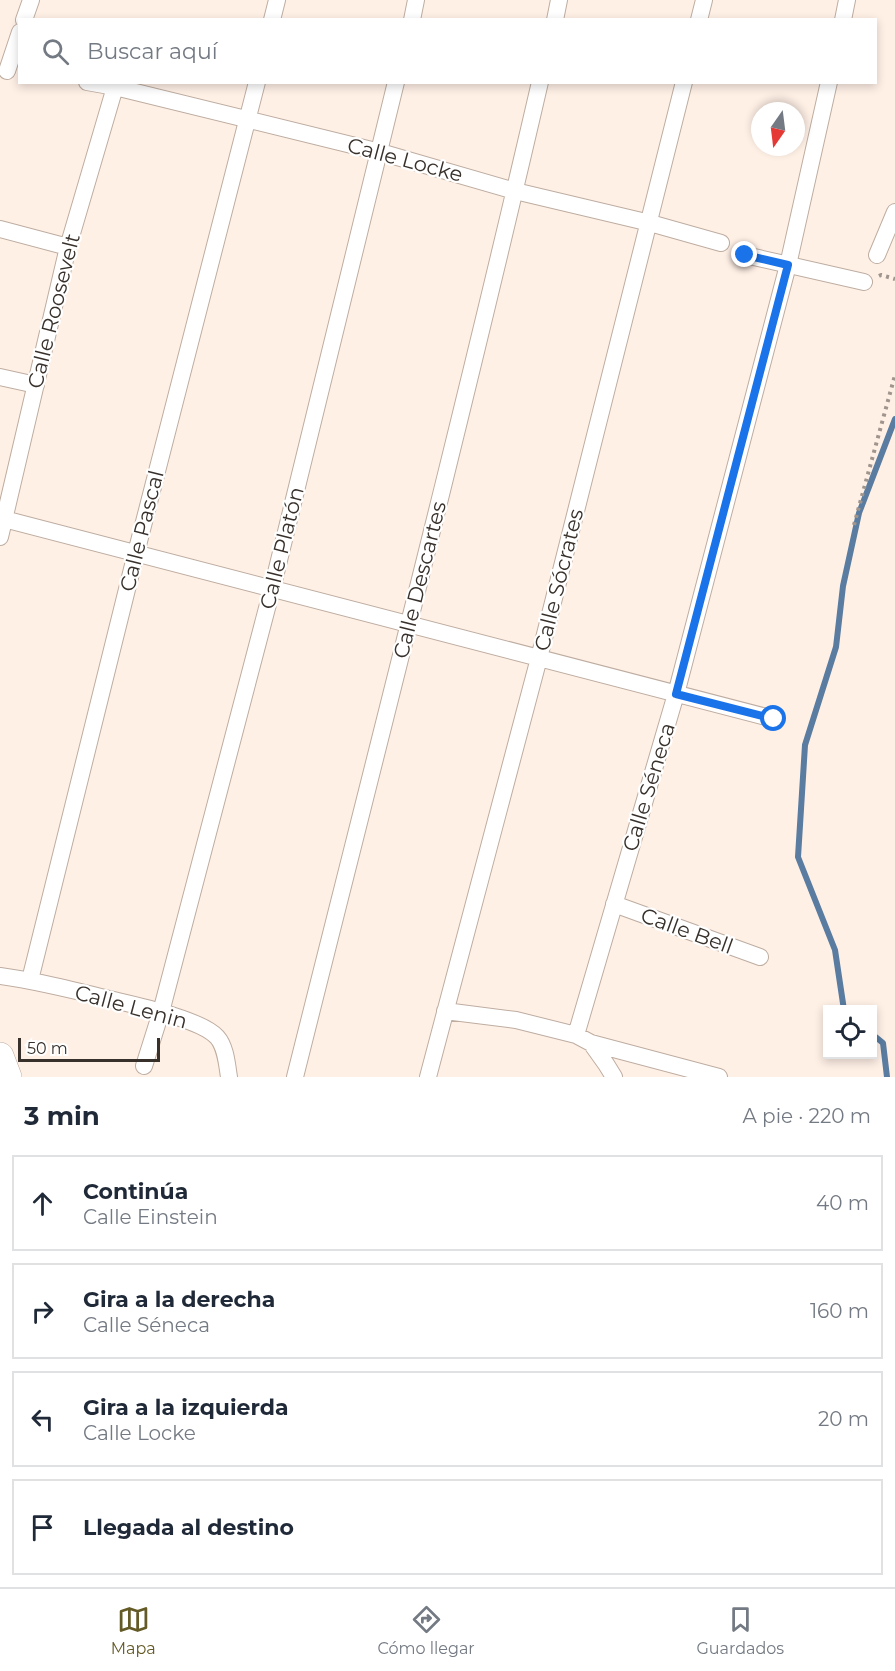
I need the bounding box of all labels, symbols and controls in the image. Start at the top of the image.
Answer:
search box [18,18,877,84]
icon: search [39,35,72,68]
text: Buscar aquí [87,38,218,65]
north arrow [751,102,805,156]
street label: Calle Locke [345,132,466,187]
street label: Calle Roosevelt [22,231,85,391]
route end [731,241,757,267]
street label: Calle Pascal [114,468,169,594]
street label: Calle Platón [254,484,309,612]
street label: Calle Descartes [388,499,451,661]
street label: Calle Sócrates [529,506,588,654]
route start [760,705,786,731]
street label: Calle Séneca [617,719,680,854]
street label: Calle Bell [638,902,737,959]
street label: Calle Lenin [72,979,190,1034]
map controls [823,1005,877,1059]
button: locate [823,1005,877,1059]
scale bar [18,1035,160,1062]
text: 50 m [27,1039,68,1058]
text: 3 min [24,1100,100,1132]
text: A pie · 220 m [743,1104,871,1128]
text: Continúa [83,1178,188,1205]
icon: ahead [26,1187,59,1220]
text: 40 m [816,1191,869,1215]
text: Calle Einstein [83,1205,218,1229]
text: Gira a la derecha [83,1286,275,1313]
icon: right [26,1295,59,1328]
text: 160 m [810,1299,869,1323]
text: Calle Séneca [83,1313,210,1337]
text: Gira a la izquierda [83,1394,289,1421]
icon: left [26,1403,59,1436]
text: 20 m [818,1407,869,1431]
text: Calle Locke [83,1421,196,1445]
icon: arrive [26,1511,59,1544]
text: Llegada al destino [83,1514,294,1541]
tab: Mapa [111,1603,156,1658]
tab: Cómo llegar [377,1603,475,1658]
tab: Guardados [696,1603,784,1658]

